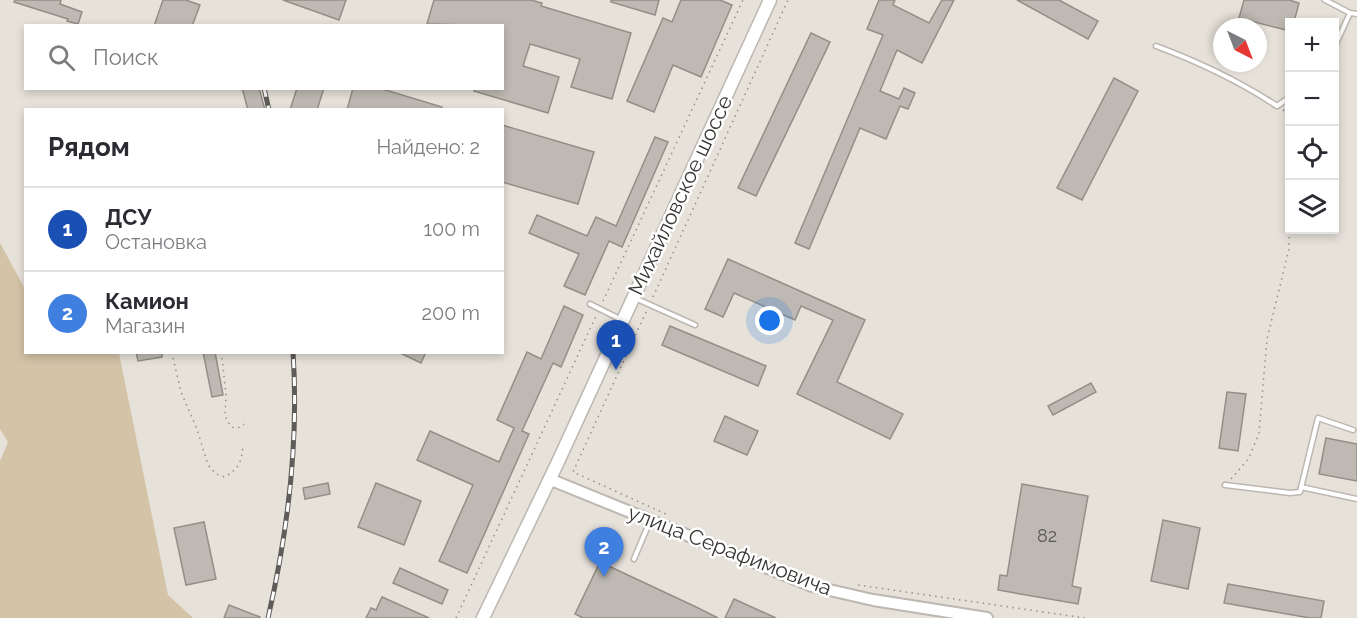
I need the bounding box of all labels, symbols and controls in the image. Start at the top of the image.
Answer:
north arrow [1213,18,1267,72]
map controls [1285,18,1339,234]
button: + [1285,18,1339,72]
search box [24,24,504,90]
icon: search [45,41,78,74]
text: Поиск [93,44,158,70]
button: − [1285,72,1339,126]
street label: Михайловское шоссе [623,91,737,299]
button: locate [1285,126,1339,180]
text: Рядом [48,132,130,162]
text: Найдено: 2 [376,135,480,159]
button: layers [1285,180,1339,234]
text: ДСУ [105,204,152,230]
text: 1 [63,217,72,241]
text: 100 m [423,217,480,241]
text: Остановка [105,230,207,254]
text: Камион [105,288,189,314]
text: 2 [62,301,73,325]
text: 200 m [422,301,480,325]
your location [755,306,784,335]
text: Магазин [105,314,185,338]
pin: 1 [596,320,636,370]
street label: улица Серафимовича [625,500,835,600]
house number: 82 [1037,525,1057,546]
pin: 2 [584,528,624,577]

